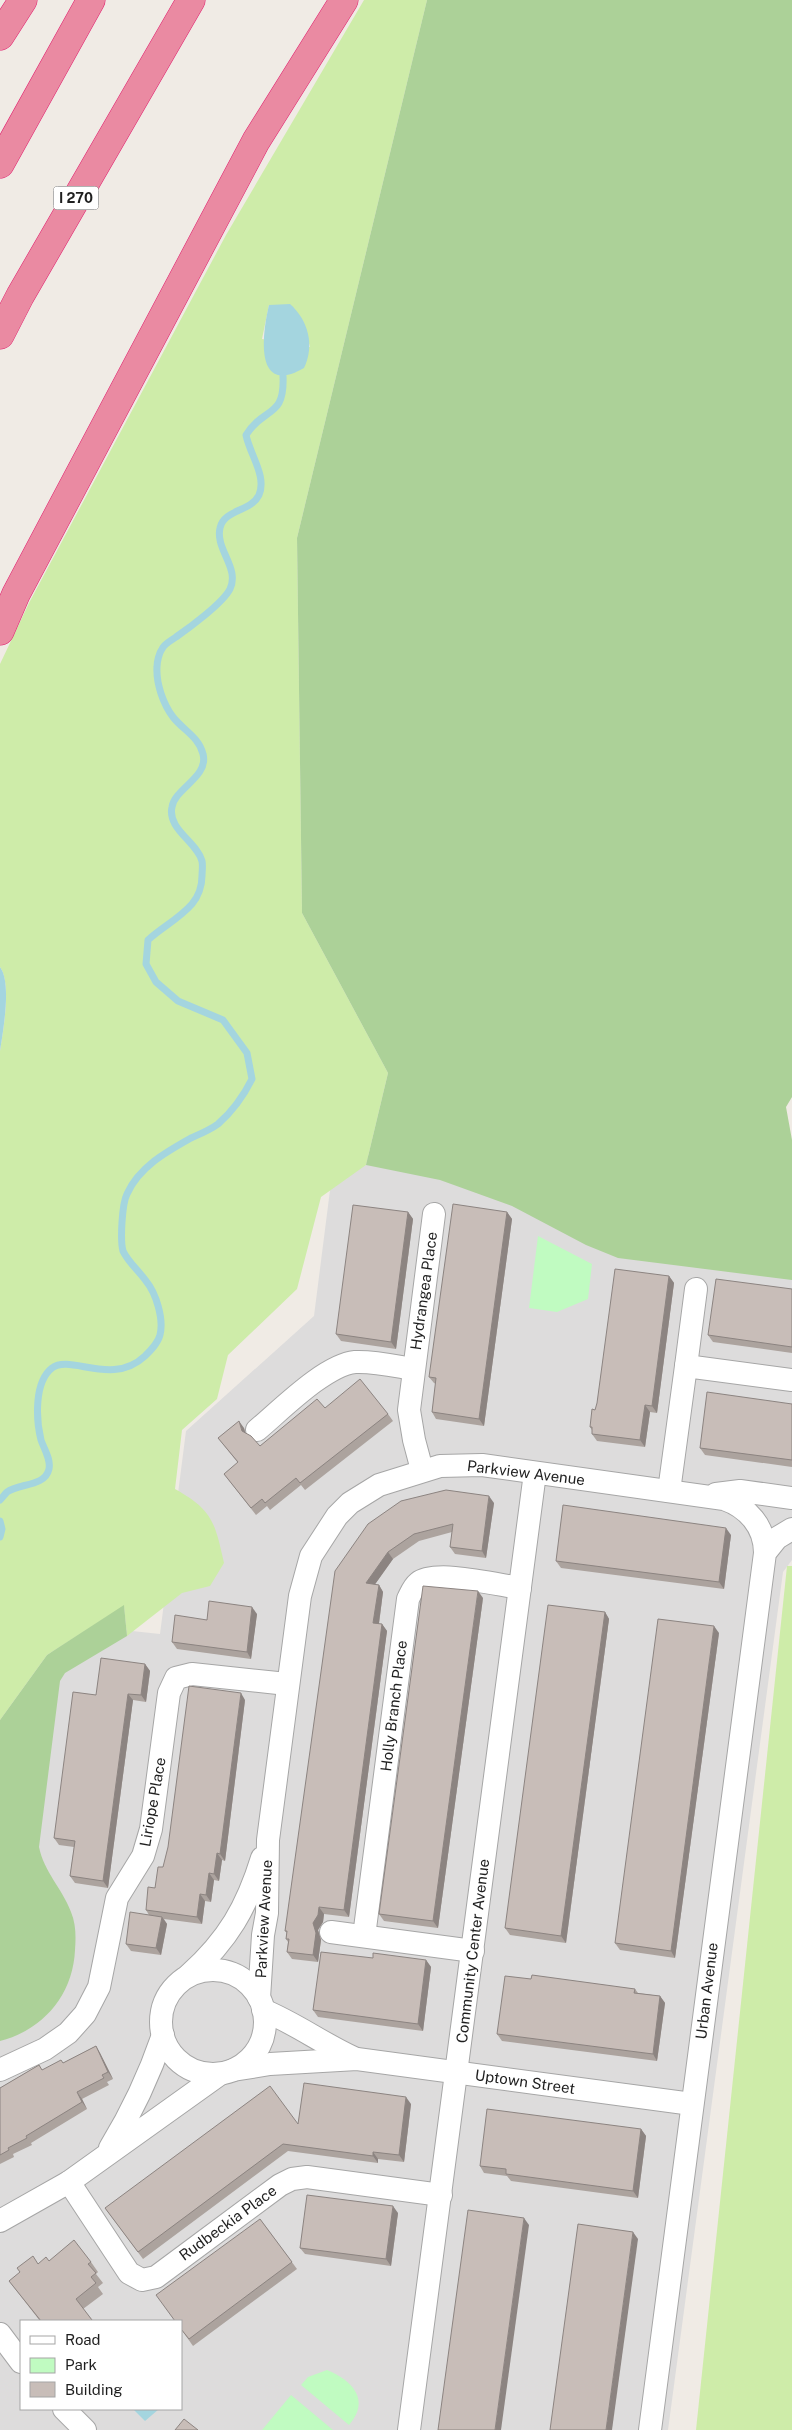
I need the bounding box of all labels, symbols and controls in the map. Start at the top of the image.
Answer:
road number: I 270 [54,187,98,210]
street label: Hydrangea Place [407,1231,440,1351]
street label: Parkview Avenue [466,1457,586,1488]
street label: Holly Branch Place [377,1639,410,1772]
street label: Liriope Place [136,1756,169,1848]
street label: Community Center Avenue [453,1858,492,2044]
street label: Parkview Avenue [252,1859,275,1979]
street label: Urban Avenue [692,1942,721,2040]
street label: Uptown Street [474,2066,576,2097]
street label: Rudbeckia Place [176,2182,280,2264]
legend [20,2320,182,2410]
text: Road [65,2331,101,2348]
text: Park [65,2356,97,2373]
text: Building [65,2381,123,2398]

